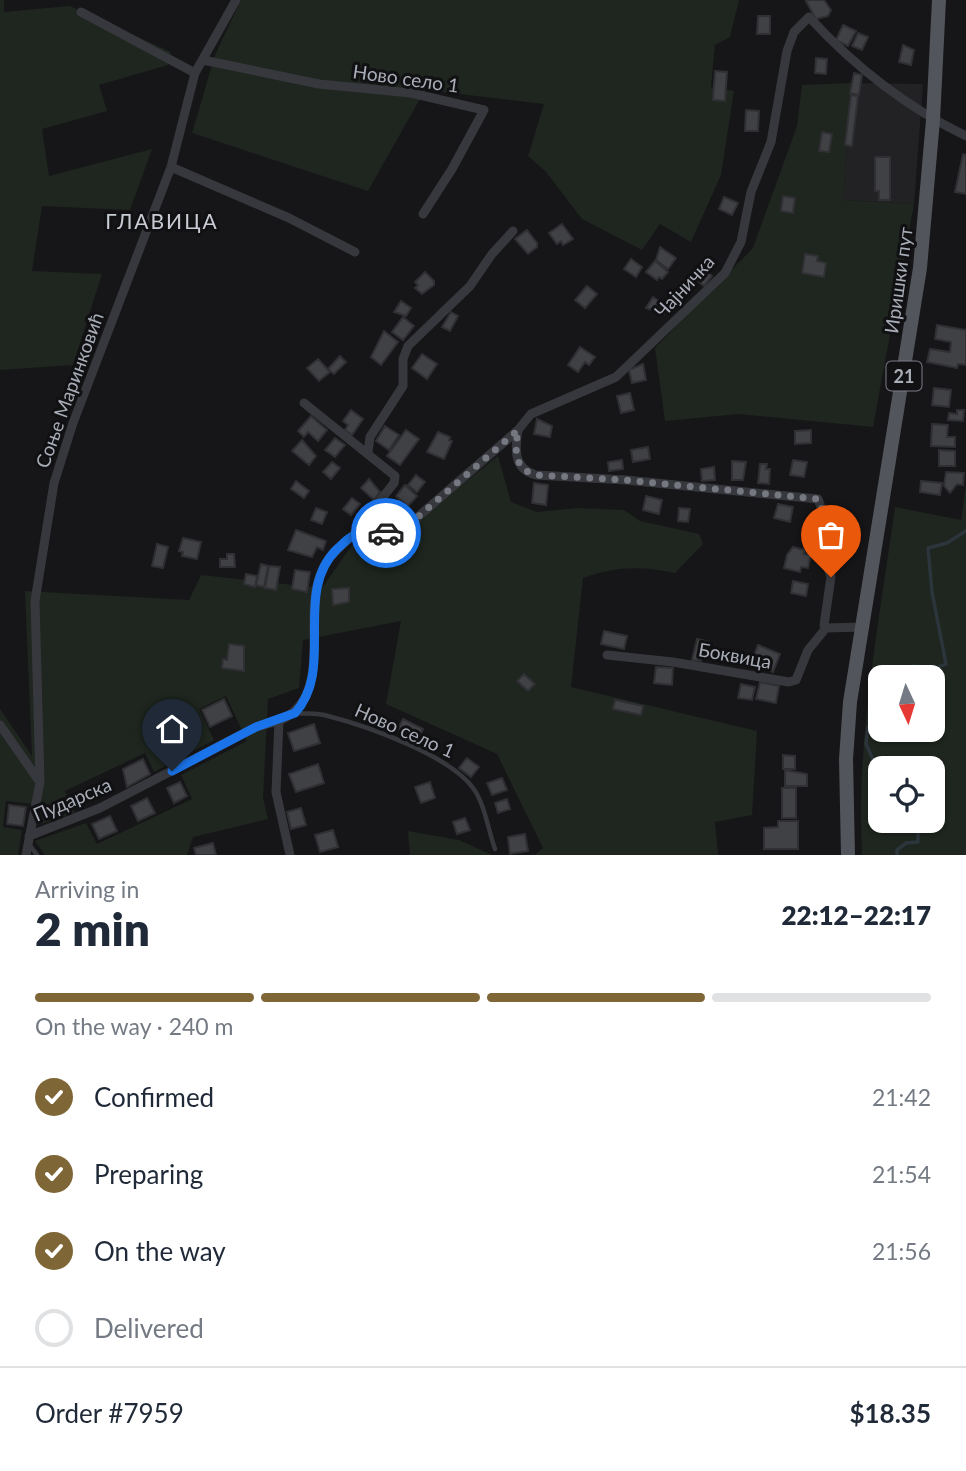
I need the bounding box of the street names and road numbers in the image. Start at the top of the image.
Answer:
street label: Ново село 1 [352,59,460,97]
street label: Иришки пут [879,225,917,335]
street label: Чајничка [649,250,719,322]
street label: Соње Маринковић [30,309,108,471]
road number: 21 [886,362,922,390]
street label: Боквица [697,637,773,673]
street label: Ново село 1 [352,698,458,762]
street label: Пударска [29,772,115,826]

